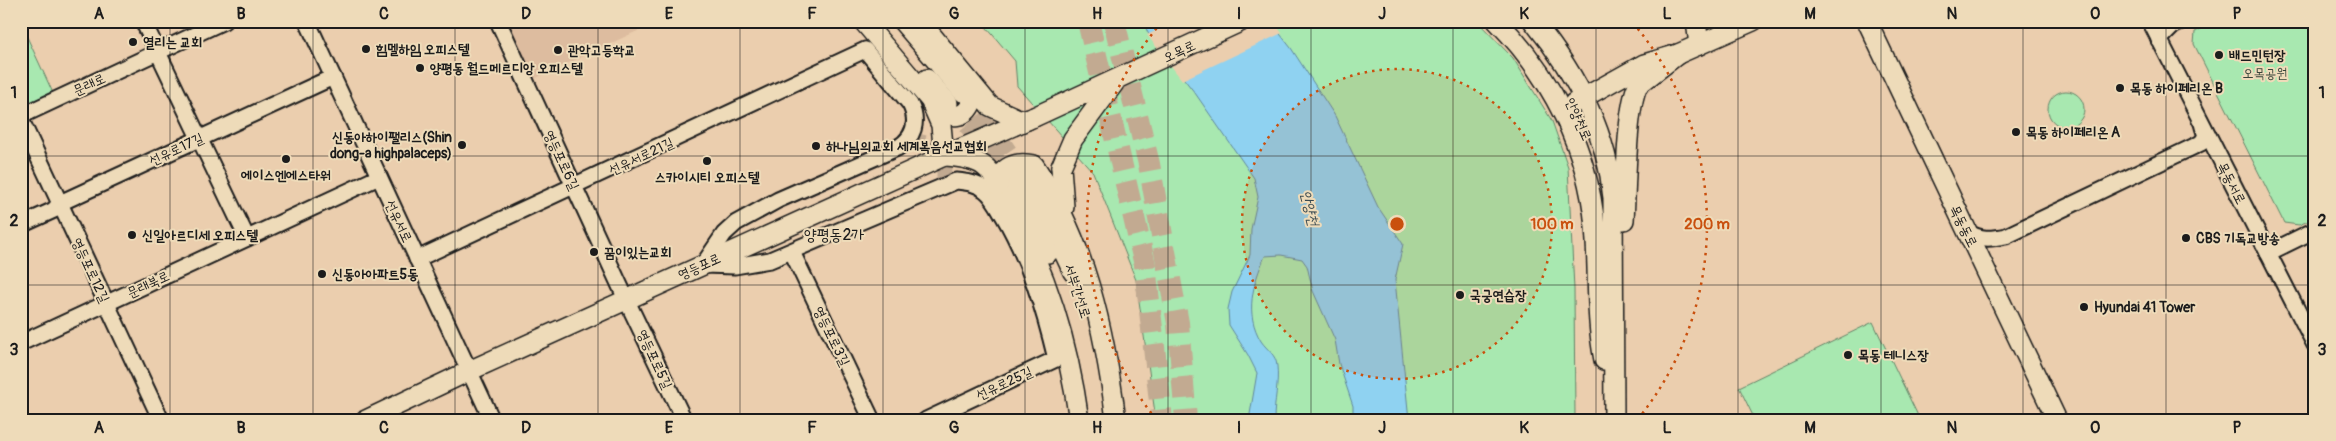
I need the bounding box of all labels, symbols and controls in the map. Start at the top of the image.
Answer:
text: A [94,4,105,24]
text: B [236,4,246,24]
text: C [379,4,389,24]
text: D [521,4,531,24]
text: E [665,4,674,24]
text: F [807,4,817,24]
text: G [949,4,960,24]
text: H [1092,4,1102,24]
text: I [1237,4,1241,24]
text: J [1378,4,1386,24]
text: K [1519,4,1529,24]
text: L [1662,4,1672,24]
text: M [1804,4,1816,24]
text: N [1947,4,1958,24]
text: O [2090,4,2100,24]
text: P [2233,4,2242,24]
place label: 열리는 교회 [143,34,202,51]
marker: 열리는 교회 [127,36,139,48]
street label: 오목로 [1160,37,1198,66]
place label: 힘멜하임 오피스텔 [376,41,470,58]
place label: 관악고등학교 [568,42,636,59]
marker: 힘멜하임 오피스텔 [360,43,372,55]
marker: 관악고등학교 [552,44,564,56]
place label: 배드민턴장 [2229,47,2286,64]
marker: 배드민턴장 [2213,49,2225,61]
place label: 양평동 월드메르디앙 오피스텔 [430,60,583,77]
marker: 양평동 월드메르디앙 오피스텔 [414,62,426,74]
park label: 오목공원 [2242,65,2288,82]
street label: 문래로 [70,70,108,99]
place label: 목동 하이페리온 B [2130,80,2223,97]
marker: 목동 하이페리온 B [2114,82,2126,94]
text: 1 [11,83,17,103]
text: 1 [2319,83,2325,103]
street label: 안양천로 [1562,95,1595,143]
place label: 목동 하이페리온 A [2026,124,2120,141]
marker: 목동 하이페리온 A [2010,126,2022,138]
street label: 영등포로6길 [540,127,583,194]
street label: 선유로17길 [146,129,207,169]
place label: 신동아하이팰리스(Shin dong-a highpalaceps) [330,129,452,162]
street label: 선유서로21길 [606,134,677,179]
place label: 하나님의교회 세계복음선교협회 [826,138,987,155]
marker: 신동아하이팰리스(Shin dong-a highpalaceps) [456,139,468,151]
marker: 하나님의교회 세계복음선교협회 [810,140,822,152]
marker: 에이스엔에스타워 [280,153,292,165]
marker: 스카이시티 오피스텔 [701,155,713,167]
street label: 목동서로 [2214,159,2249,207]
place label: 에이스엔에스타워 [241,167,331,184]
place label: 스카이시티 오피스텔 [655,169,760,186]
water label: 안양천 [1296,188,1324,230]
street label: 선유서로 [381,197,416,245]
street label: 목동동로 [1946,202,1981,250]
text: 2 [10,211,19,231]
text: 2 [2318,211,2327,231]
centre of rings [1388,215,1406,233]
text: 100 m [1531,215,1573,234]
text: 200 m [1684,215,1730,234]
district label: 양평동2가 [804,225,864,245]
place label: 신일아르디세 오피스텔 [142,227,258,244]
marker: 신일아르디세 오피스텔 [126,229,138,241]
place label: CBS 기독교방송 [2196,230,2280,247]
marker: CBS 기독교방송 [2180,232,2192,244]
street label: 영등포로12길 [68,235,113,306]
place label: 꿈이있는교회 [604,244,672,261]
marker: 꿈이있는교회 [588,246,600,258]
street label: 영등포로 [675,250,723,283]
street label: 서부간선로 [1061,262,1094,321]
place label: 신동아아파트5동 [332,266,418,283]
street label: 문래북로 [124,267,172,302]
marker: 신동아아파트5동 [316,268,328,280]
place label: 국궁연습장 [1470,287,1527,304]
marker: 국궁연습장 [1454,289,1466,301]
place label: Hyundai 41 Tower [2094,299,2196,316]
marker: Hyundai 41 Tower [2078,301,2090,313]
street label: 영등포로3길 [810,304,854,369]
street label: 영등포로5길 [633,327,676,392]
text: 3 [10,340,19,360]
text: 3 [2318,340,2327,360]
place label: 목동 테니스장 [1858,347,1929,364]
marker: 목동 테니스장 [1842,349,1854,361]
street label: 선유로25길 [973,363,1036,404]
text: A [94,418,105,438]
text: B [236,418,246,438]
text: C [379,418,389,438]
text: D [521,418,531,438]
text: E [665,418,674,438]
text: F [807,418,817,438]
text: G [949,418,960,438]
text: H [1092,418,1102,438]
text: I [1237,418,1241,438]
text: J [1378,418,1386,438]
text: K [1519,418,1529,438]
text: L [1662,418,1672,438]
text: M [1804,418,1816,438]
text: N [1947,418,1958,438]
text: O [2090,418,2100,438]
text: P [2233,418,2242,438]

